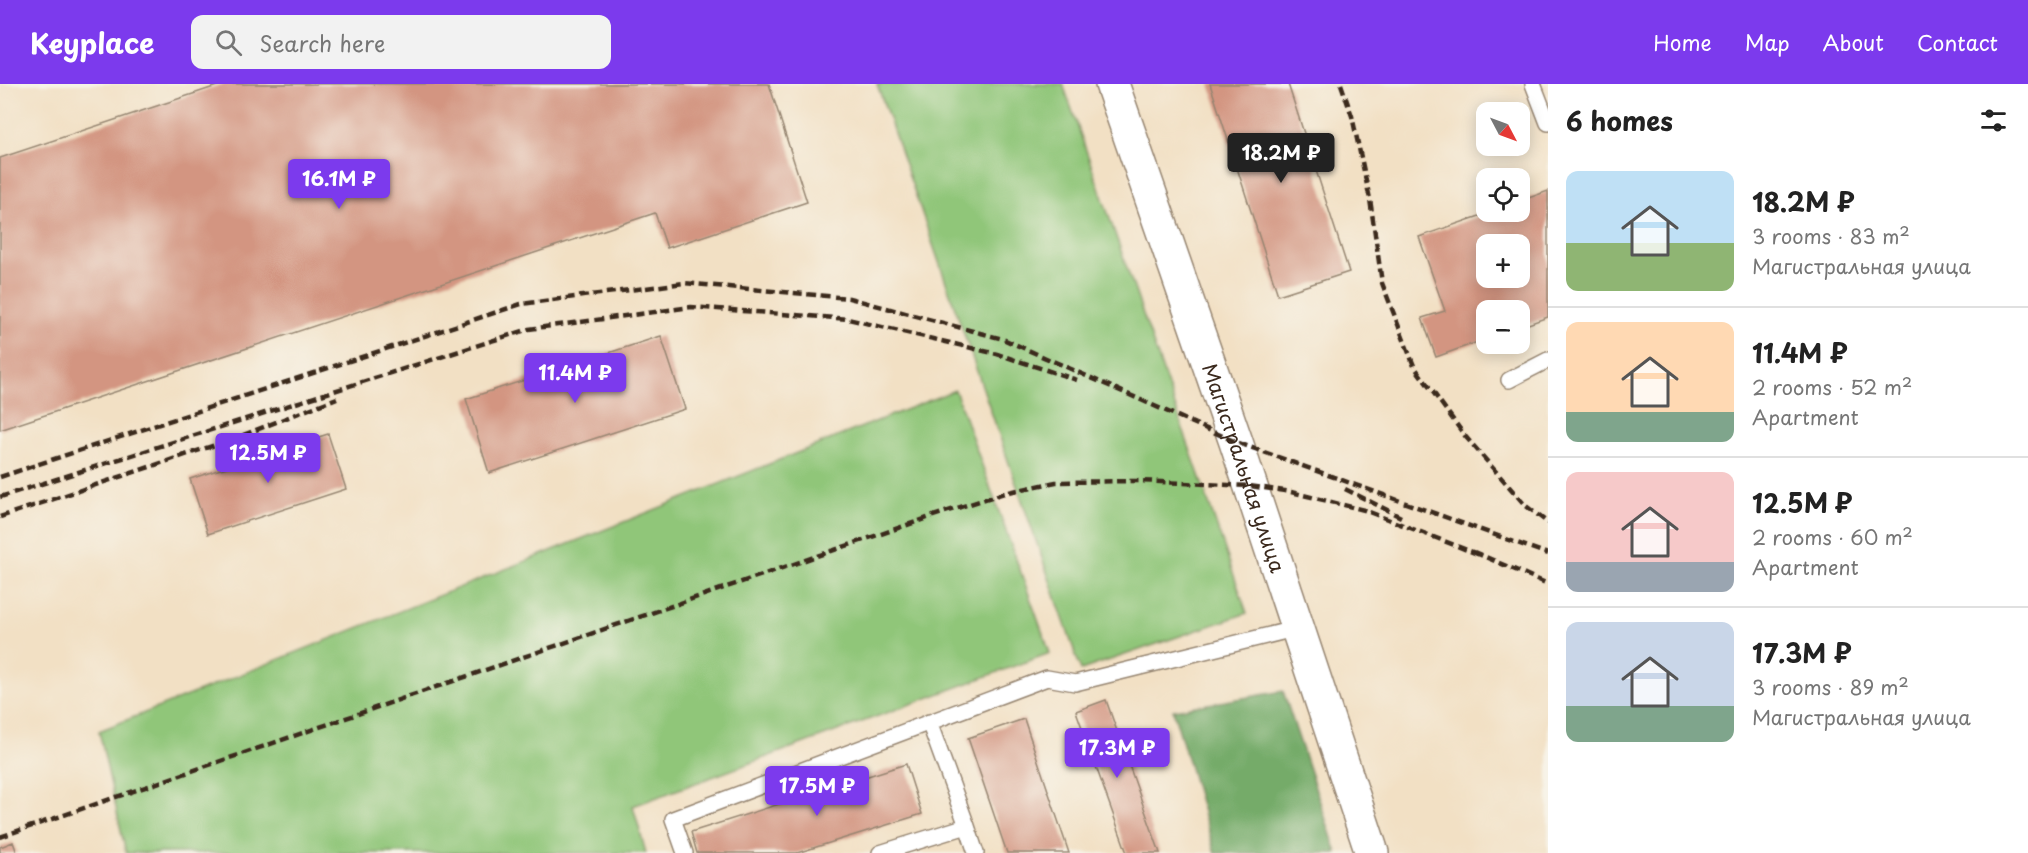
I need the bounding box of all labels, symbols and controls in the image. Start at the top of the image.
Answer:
search box [191,15,611,69]
text: Keyplace [30,21,155,64]
icon: search [212,26,245,59]
text: Search here [260,26,385,59]
text: Home [1653,26,1712,58]
text: Map [1745,26,1790,58]
text: About [1823,26,1884,58]
text: Contact [1917,26,1998,58]
text: 6 homes [1566,101,1673,140]
north arrow [1476,102,1530,156]
map controls [1476,102,1530,354]
icon: filters [1977,104,2010,137]
pin: 18.2M ₽ [1226,133,1336,184]
text: 18.2M ₽ [1241,137,1321,167]
pin: 16.1M ₽ [284,159,394,210]
text: 16.1M ₽ [302,163,376,193]
button: locate [1476,168,1530,222]
text: 18.2M ₽ [1752,182,1855,221]
icon: home [1614,195,1686,267]
text: 3 rooms · 83 m² [1752,221,1910,251]
button: + [1476,234,1530,288]
text: Магистральная улица [1752,251,1971,281]
button: − [1476,300,1530,354]
text: 11.4M ₽ [1752,333,1848,372]
icon: home [1614,346,1686,418]
pin: 11.4M ₽ [520,353,630,404]
text: 11.4M ₽ [538,357,612,387]
street label: Магистральная улица [1195,359,1293,577]
text: 2 rooms · 52 m² [1752,372,1912,402]
text: Apartment [1752,402,1859,432]
pin: 12.5M ₽ [213,433,323,484]
text: 12.5M ₽ [229,437,307,467]
text: 12.5M ₽ [1752,483,1852,522]
icon: home [1614,496,1686,568]
text: 2 rooms · 60 m² [1752,522,1913,552]
text: Apartment [1752,552,1859,582]
text: 17.3M ₽ [1752,633,1852,672]
icon: home [1614,646,1686,718]
text: 3 rooms · 89 m² [1752,672,1909,702]
text: Магистральная улица [1752,702,1971,732]
pin: 17.3M ₽ [1062,728,1172,779]
text: 17.3M ₽ [1079,732,1155,762]
pin: 17.5M ₽ [762,766,872,817]
text: 17.5M ₽ [779,770,855,800]

